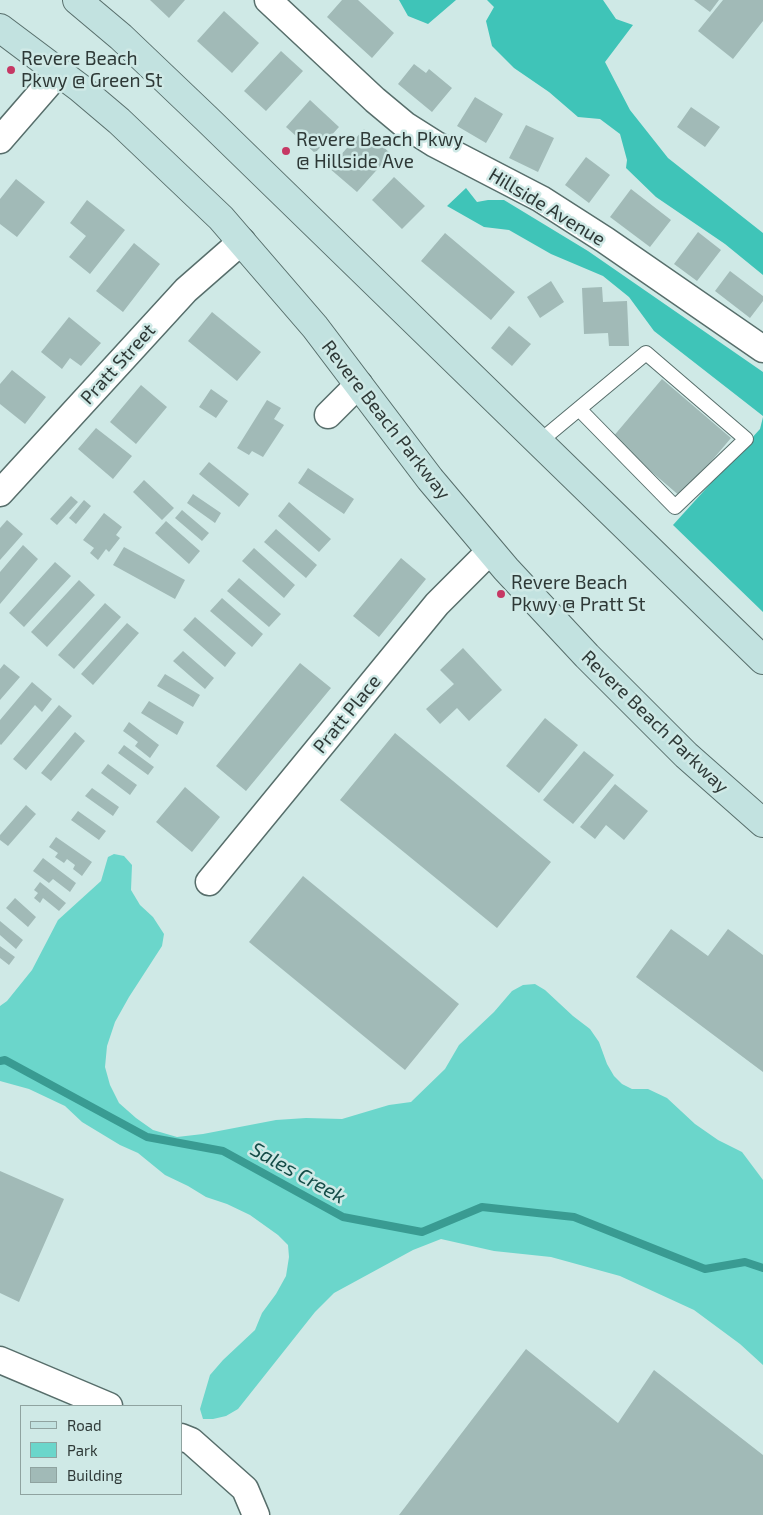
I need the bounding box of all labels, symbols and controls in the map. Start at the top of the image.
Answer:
place label: Revere Beach Pkwy @ Green St [21,48,162,92]
marker: Revere Beach Pkwy @ Green St [5,64,17,76]
place label: Revere Beach Pkwy @ Hillside Ave [296,129,463,173]
marker: Revere Beach Pkwy @ Hillside Ave [280,145,292,157]
street label: Hillside Avenue [485,163,609,251]
street label: Pratt Street [76,319,160,409]
street label: Revere Beach Parkway [317,336,455,504]
place label: Revere Beach Pkwy @ Pratt St [511,572,645,616]
marker: Revere Beach Pkwy @ Pratt St [495,588,507,600]
street label: Revere Beach Parkway [577,646,733,798]
street label: Pratt Place [308,670,386,758]
water label: Sales Creek [246,1137,350,1209]
legend [20,1405,182,1495]
text: Road [67,1416,102,1434]
text: Park [67,1441,98,1459]
text: Building [67,1466,122,1484]

